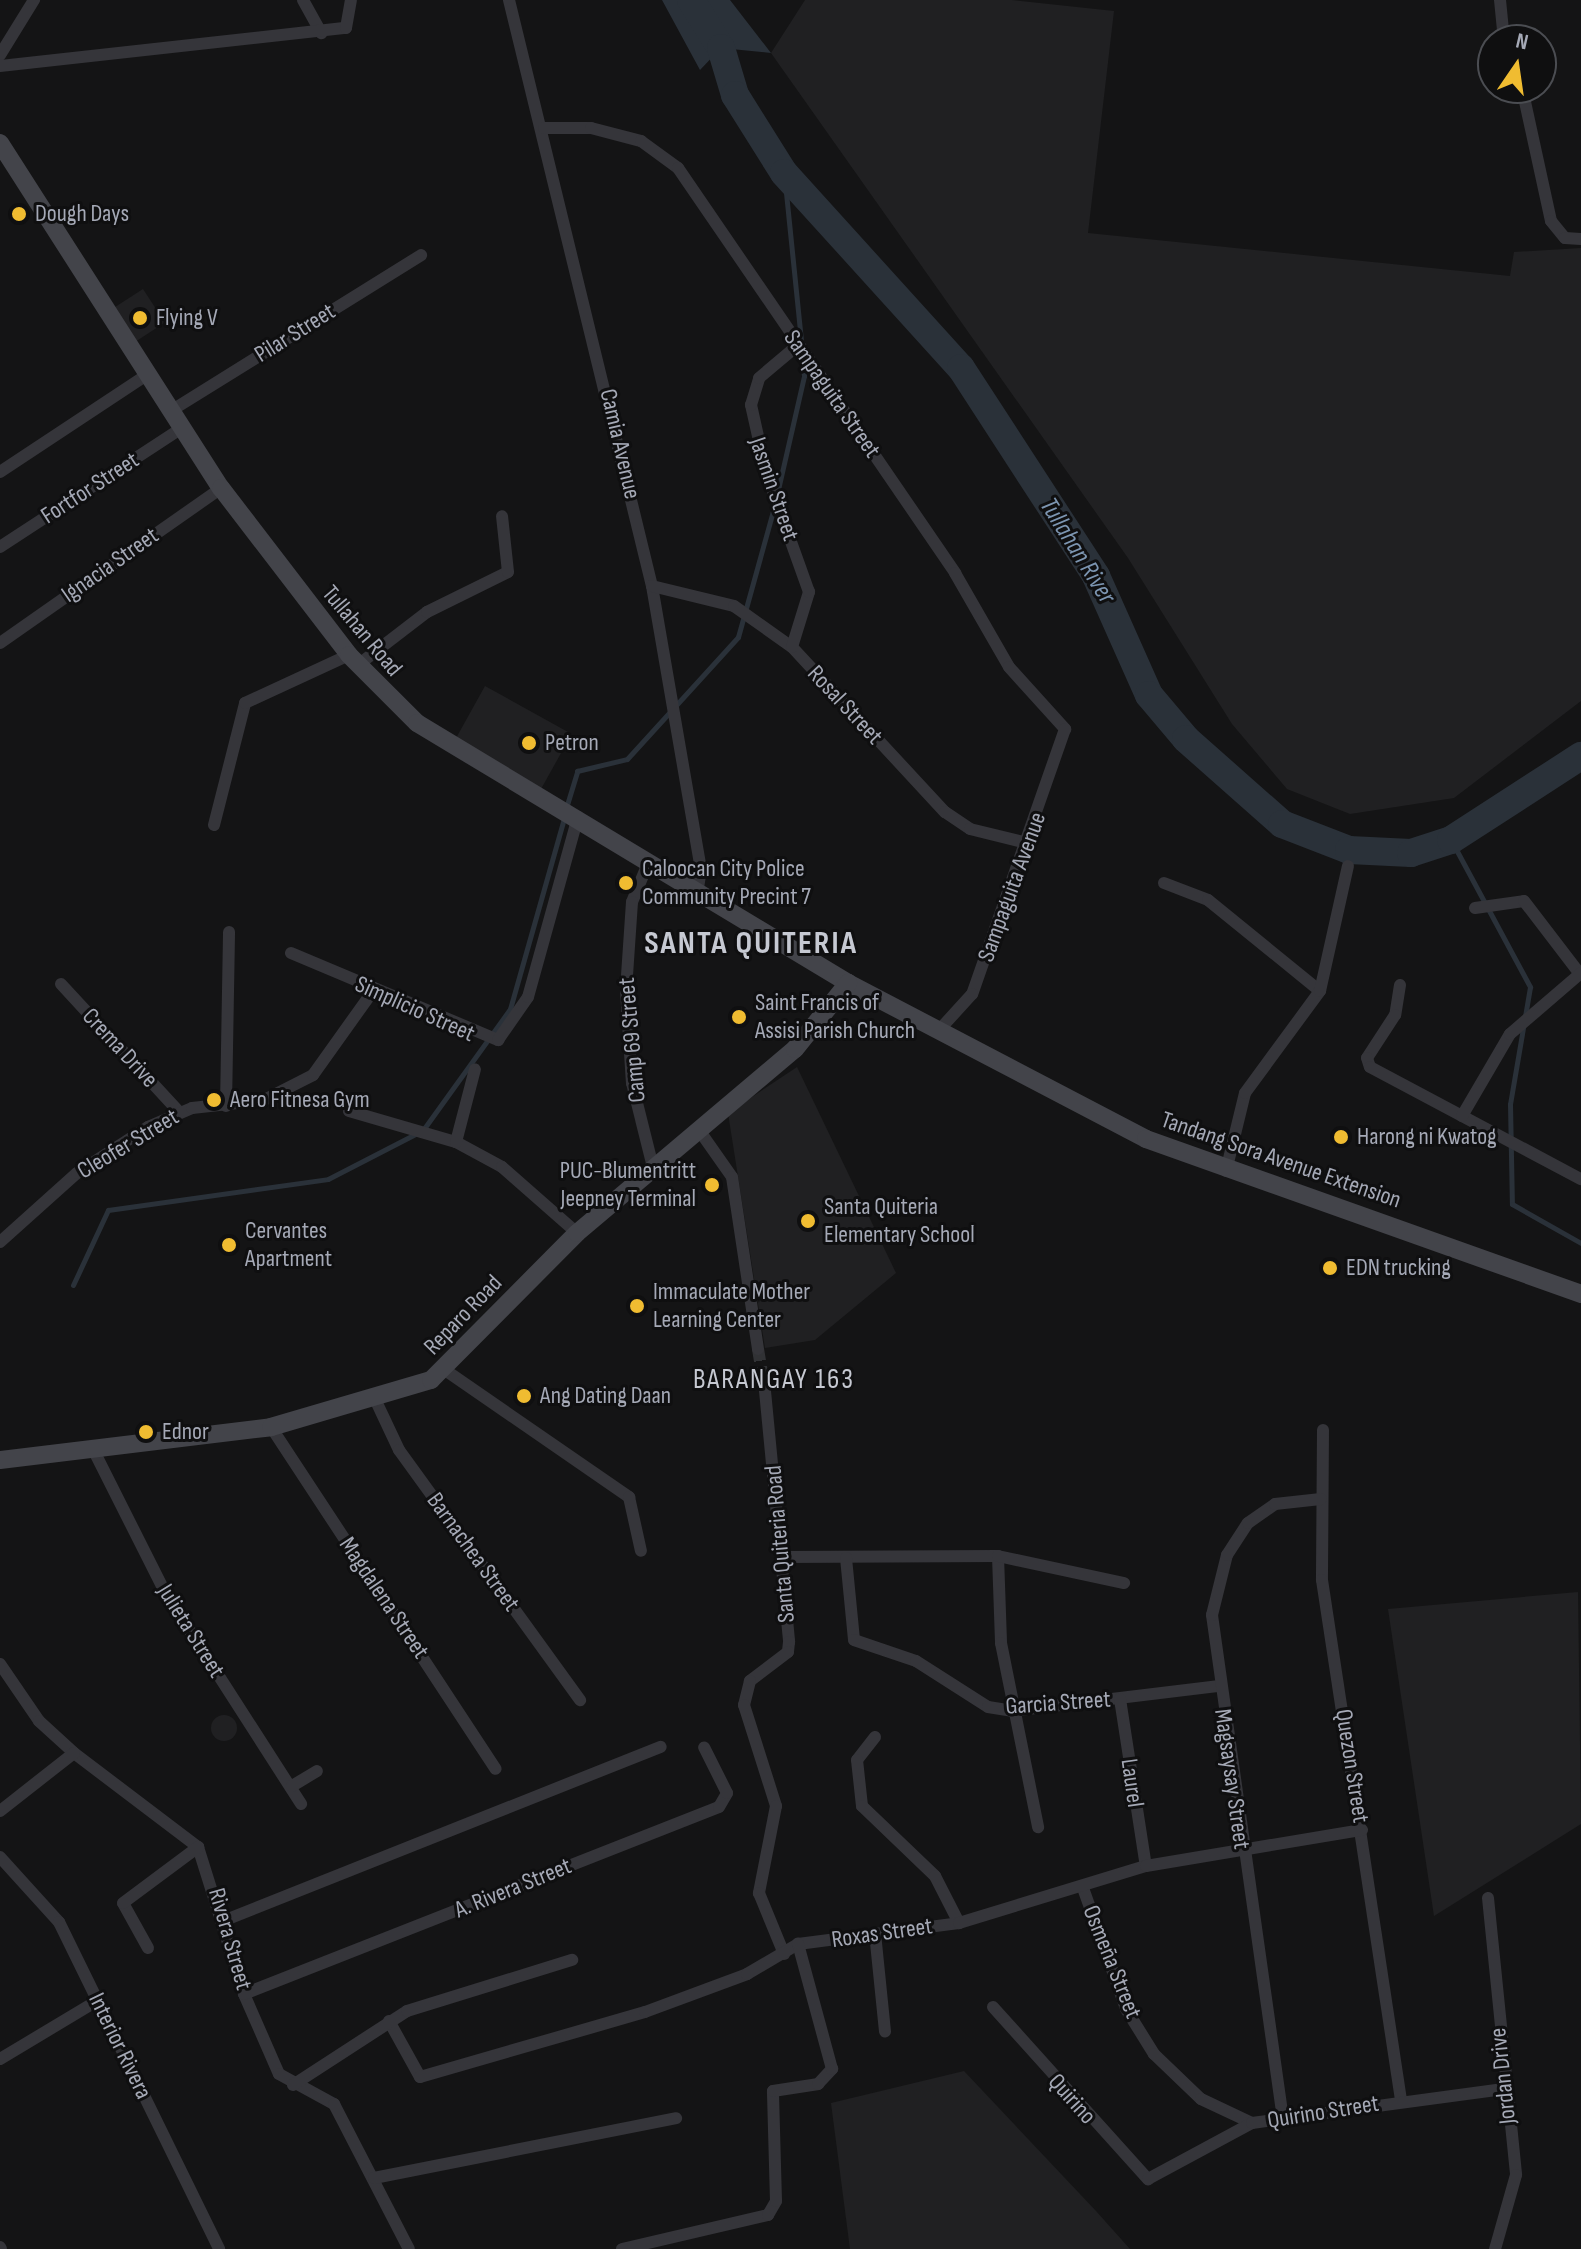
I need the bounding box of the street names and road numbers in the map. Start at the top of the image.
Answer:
street label: Pilar Street [249,297,341,369]
street label: Sampaguita Street [777,325,887,463]
street label: Camia Avenue [593,386,647,502]
street label: Jasmin Street [743,434,805,544]
street label: Fortfor Street [36,446,144,530]
street label: Ignacia Street [56,521,164,609]
street label: Tullahan Road [316,580,408,682]
street label: Rosal Street [801,660,889,750]
street label: Sampaguita Avenue [972,808,1052,966]
street label: Simplicio Street [351,970,479,1048]
street label: Camp 69 Street [612,976,652,1104]
street label: Crema Drive [76,1002,164,1094]
street label: Cleofer Street [72,1103,184,1185]
street label: Tandang Sora Avenue Extension [1157,1105,1405,1215]
street label: Reparo Road [418,1269,508,1361]
street label: Santa Quiteria Road [759,1464,801,1624]
street label: Barnachea Street [420,1487,526,1617]
street label: Magdalena Street [333,1532,435,1664]
street label: Julieta Street [151,1579,231,1683]
street label: Garcia Street [1004,1685,1112,1721]
street label: Magsaysay Street [1208,1707,1256,1851]
street label: Quezon Street [1329,1707,1375,1825]
street label: Laurel [1114,1757,1150,1809]
street label: A. Rivera Street [450,1852,576,1924]
street label: Rivera Street [202,1885,258,1993]
street label: Osmeña Street [1076,1901,1148,2023]
street label: Roxas Street [830,1912,934,1954]
street label: Interior Rivera [82,1988,158,2104]
street label: Jordan Drive [1484,2026,1522,2126]
street label: Quirino [1042,2068,1102,2130]
street label: Quirino Street [1265,2089,1381,2135]

